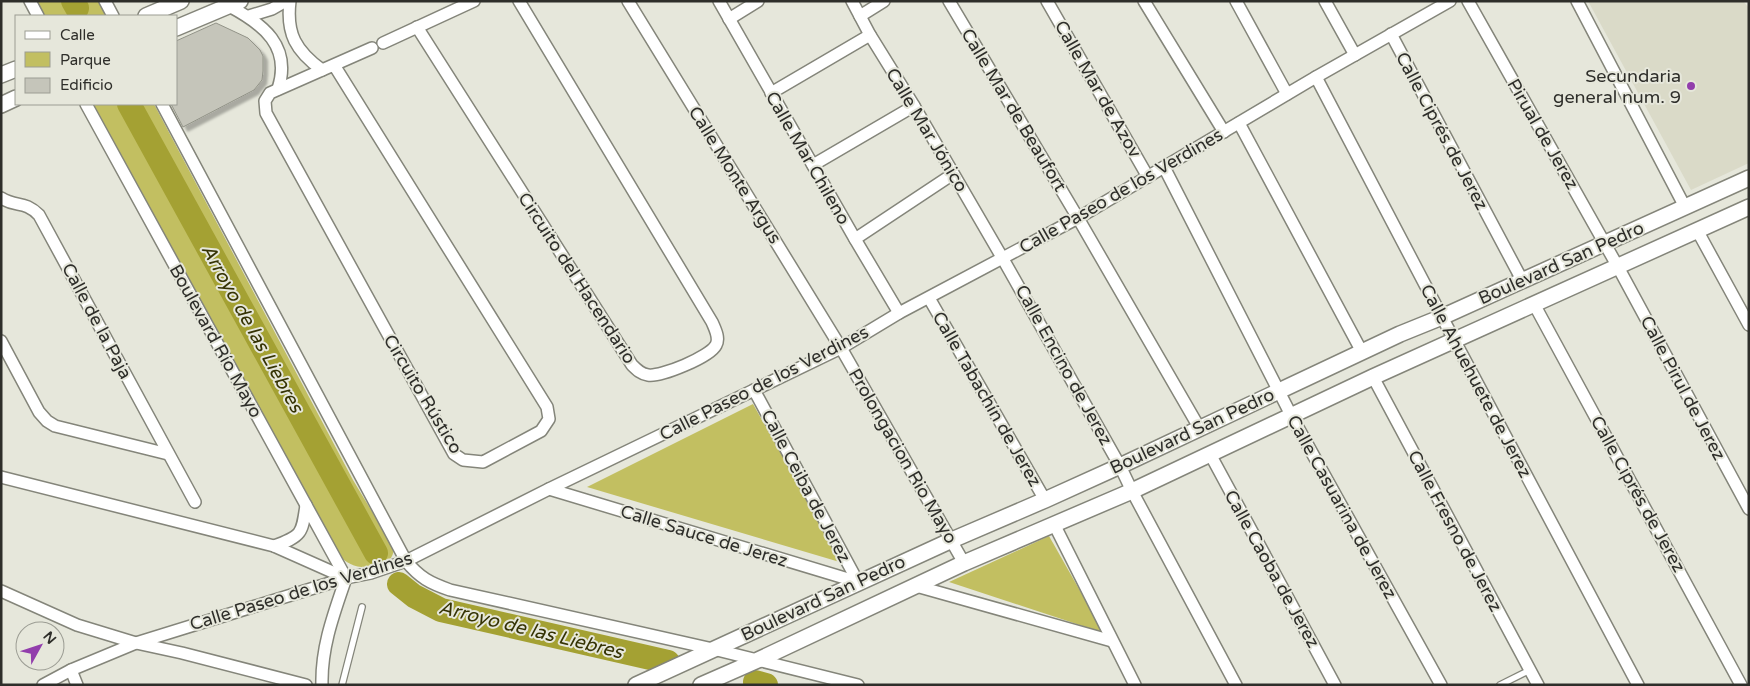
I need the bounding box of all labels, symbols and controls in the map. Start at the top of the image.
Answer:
legend [15,15,178,105]
street label: Calle Mar de Azov [1050,17,1146,162]
street label: Calle Mar de Beaufort [957,24,1071,196]
text: Calle [60,26,95,44]
street label: Calle Ciprés de Jerez [1391,48,1493,214]
text: Parque [60,51,111,69]
street label: Calle Mar Jónico [881,64,973,196]
place label: Secundaria general num. 9 [1553,65,1681,108]
street label: Pirual de Jerez [1502,75,1584,193]
text: Edificio [60,76,113,94]
marker: Secundaria general num. 9 [1685,80,1697,92]
street label: Calle Mar Chileno [761,88,855,229]
street label: Calle Monte Argus [684,102,786,248]
street label: Calle Paseo de los Verdines [1015,124,1227,258]
street label: Circuito del Hacendario [513,188,641,368]
street label: Boulevard San Pedro [1475,217,1647,309]
water label: Arroyo de las Liebres [197,241,308,418]
street label: Calle de la Paja [57,259,137,383]
street label: Boulevard Río Mayo [165,261,267,422]
street label: Calle Ahuehuete de Jerez [1416,280,1536,482]
street label: Calle Encino de Jerez [1011,281,1117,449]
street label: Calle Tabachín de Jerez [928,307,1046,491]
street label: Calle Pirul de Jerez [1636,312,1730,464]
street label: Calle Paseo de los Verdines [656,321,872,445]
street label: Circuito Rústico [379,330,467,458]
street label: Prolongacion Rio Mayo [844,364,962,548]
street label: Boulevard San Pedro [1106,383,1278,479]
street label: Calle Ceiba de Jerez [756,406,856,566]
street label: Calle Casuarina de Jerez [1282,411,1402,603]
street label: Calle Ciprés de Jerez [1586,412,1690,576]
street label: Calle Fresno de Jerez [1403,447,1507,615]
street label: Calle Caoba de Jerez [1220,486,1324,652]
street label: Calle Sauce de Jerez [618,500,790,572]
street label: Calle Paseo de los Verdines [187,547,415,635]
street label: Boulevard San Pedro [737,550,909,646]
water label: Arroyo de las Liebres [437,596,627,664]
north arrow [15,621,65,671]
text: N [39,628,60,648]

